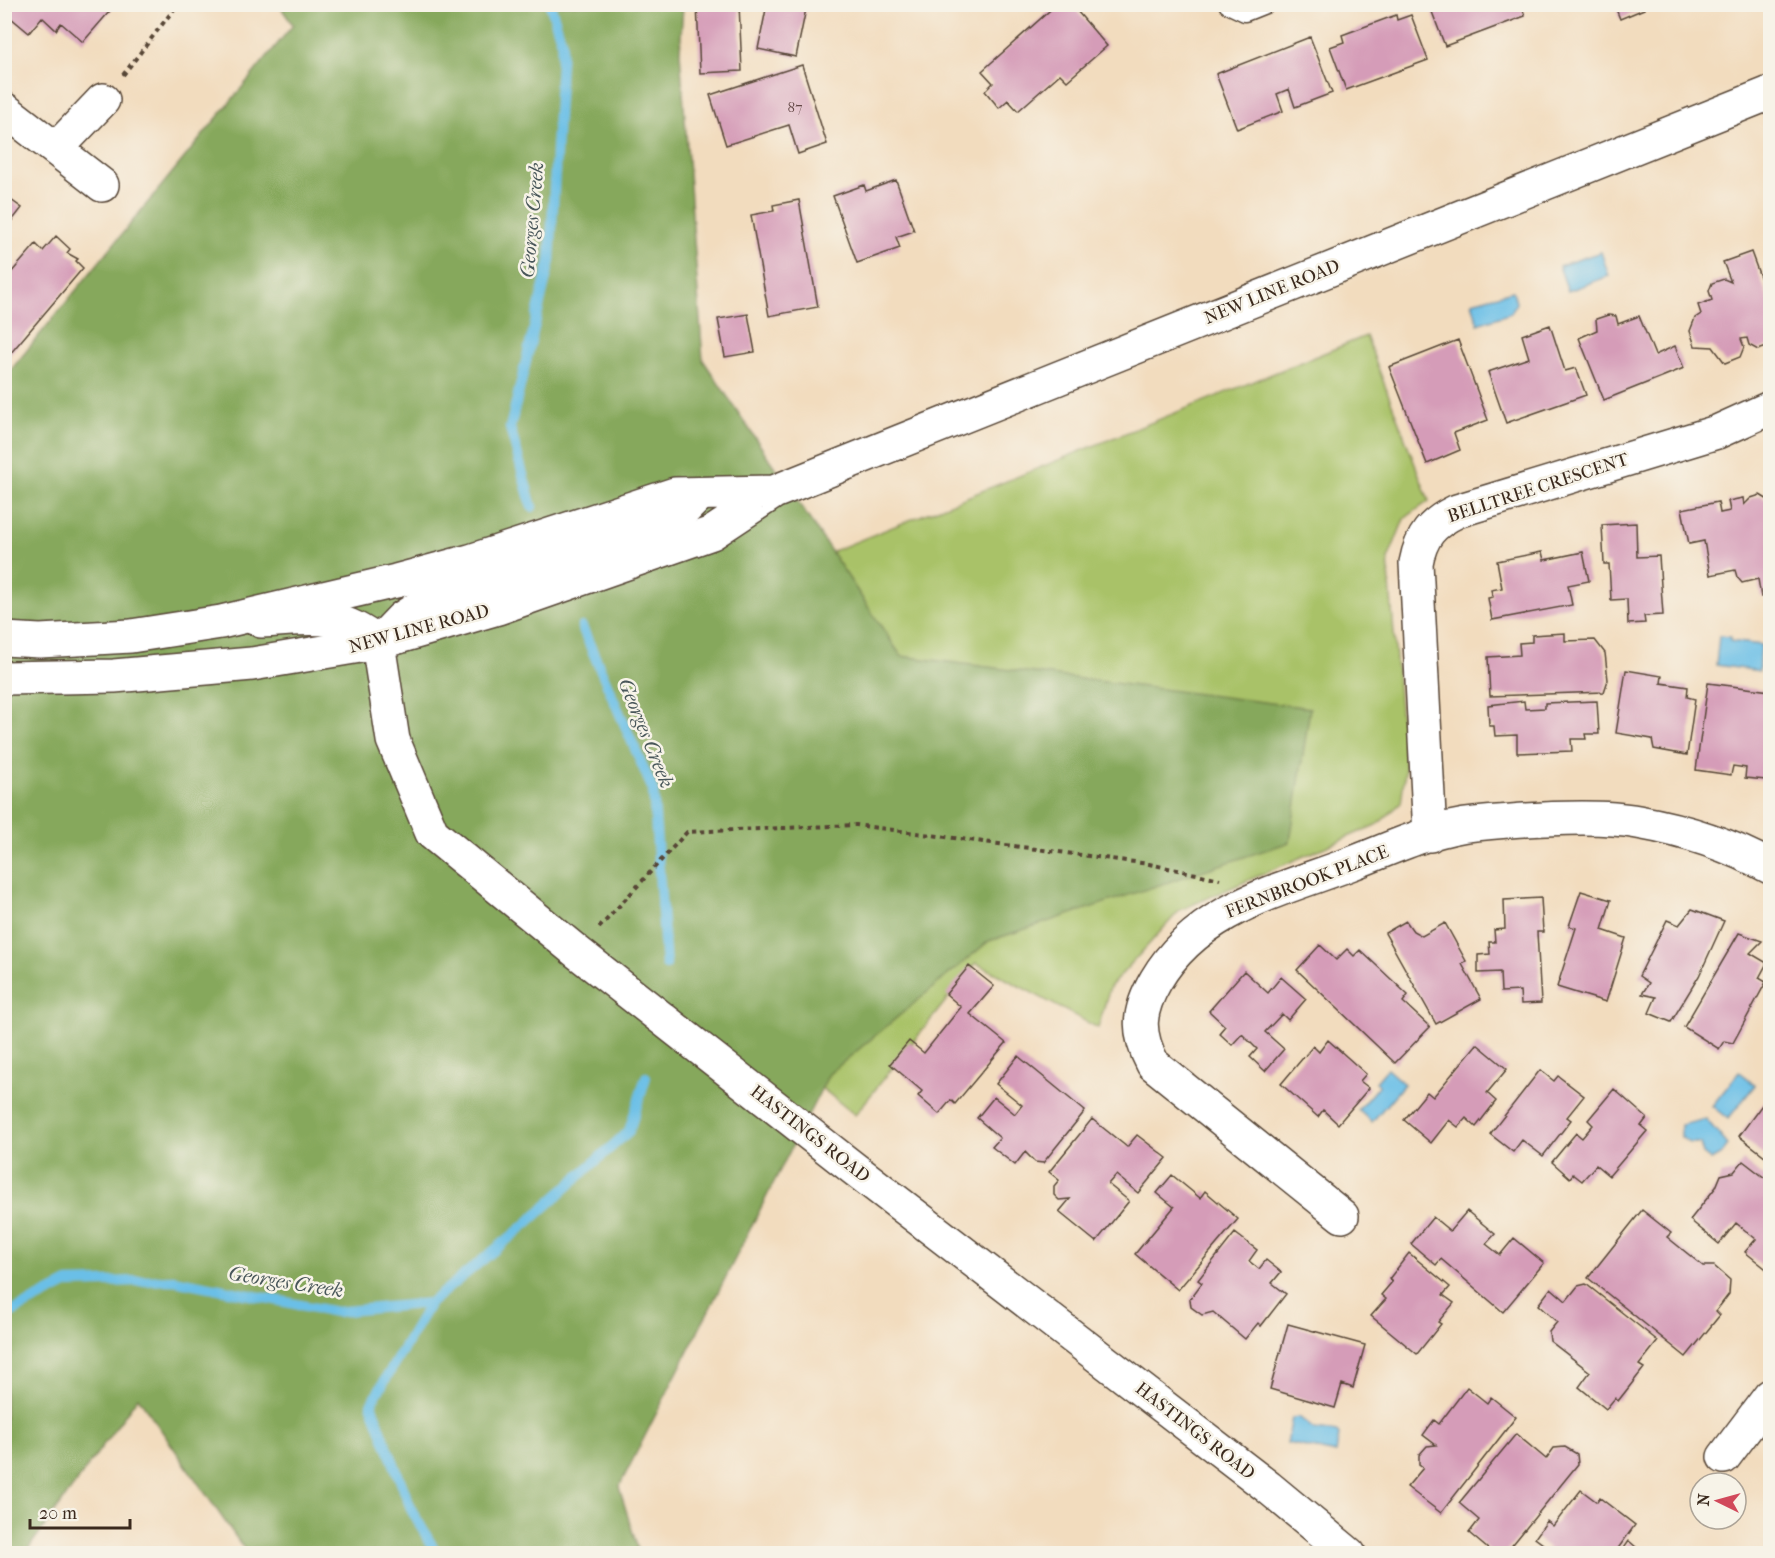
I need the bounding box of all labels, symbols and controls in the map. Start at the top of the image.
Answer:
house number: 87 [788,98,802,116]
water label: Georges Creek [515,161,549,279]
street label: NEW LINE ROAD [1201,255,1343,329]
street label: BELLTREE CRESCENT [1445,449,1632,527]
street label: NEW LINE ROAD [347,600,491,658]
water label: Georges Creek [614,675,678,791]
street label: FERNBROOK PLACE [1222,841,1392,923]
street label: HASTINGS ROAD [746,1081,874,1187]
water label: Georges Creek [227,1262,345,1302]
street label: HASTINGS ROAD [1131,1378,1259,1484]
north arrow [1688,1471,1748,1531]
scale bar [30,1492,130,1530]
text: N [1694,1492,1714,1507]
text: 20 m [39,1503,77,1524]

